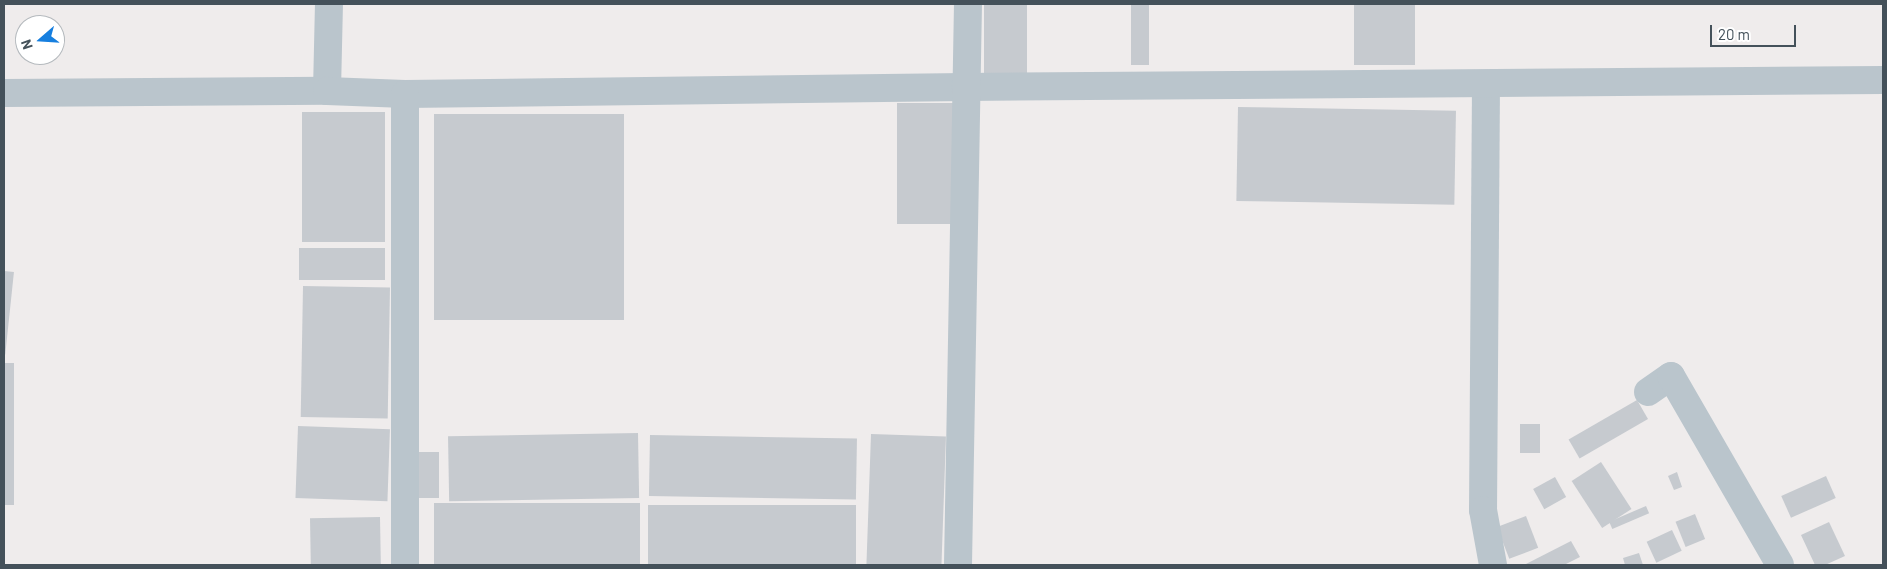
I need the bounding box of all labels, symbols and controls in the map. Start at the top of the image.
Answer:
north arrow [15,15,65,65]
scale bar [1712,15,1798,47]
text: 20 m [1718,25,1750,43]
text: N [17,38,36,52]

